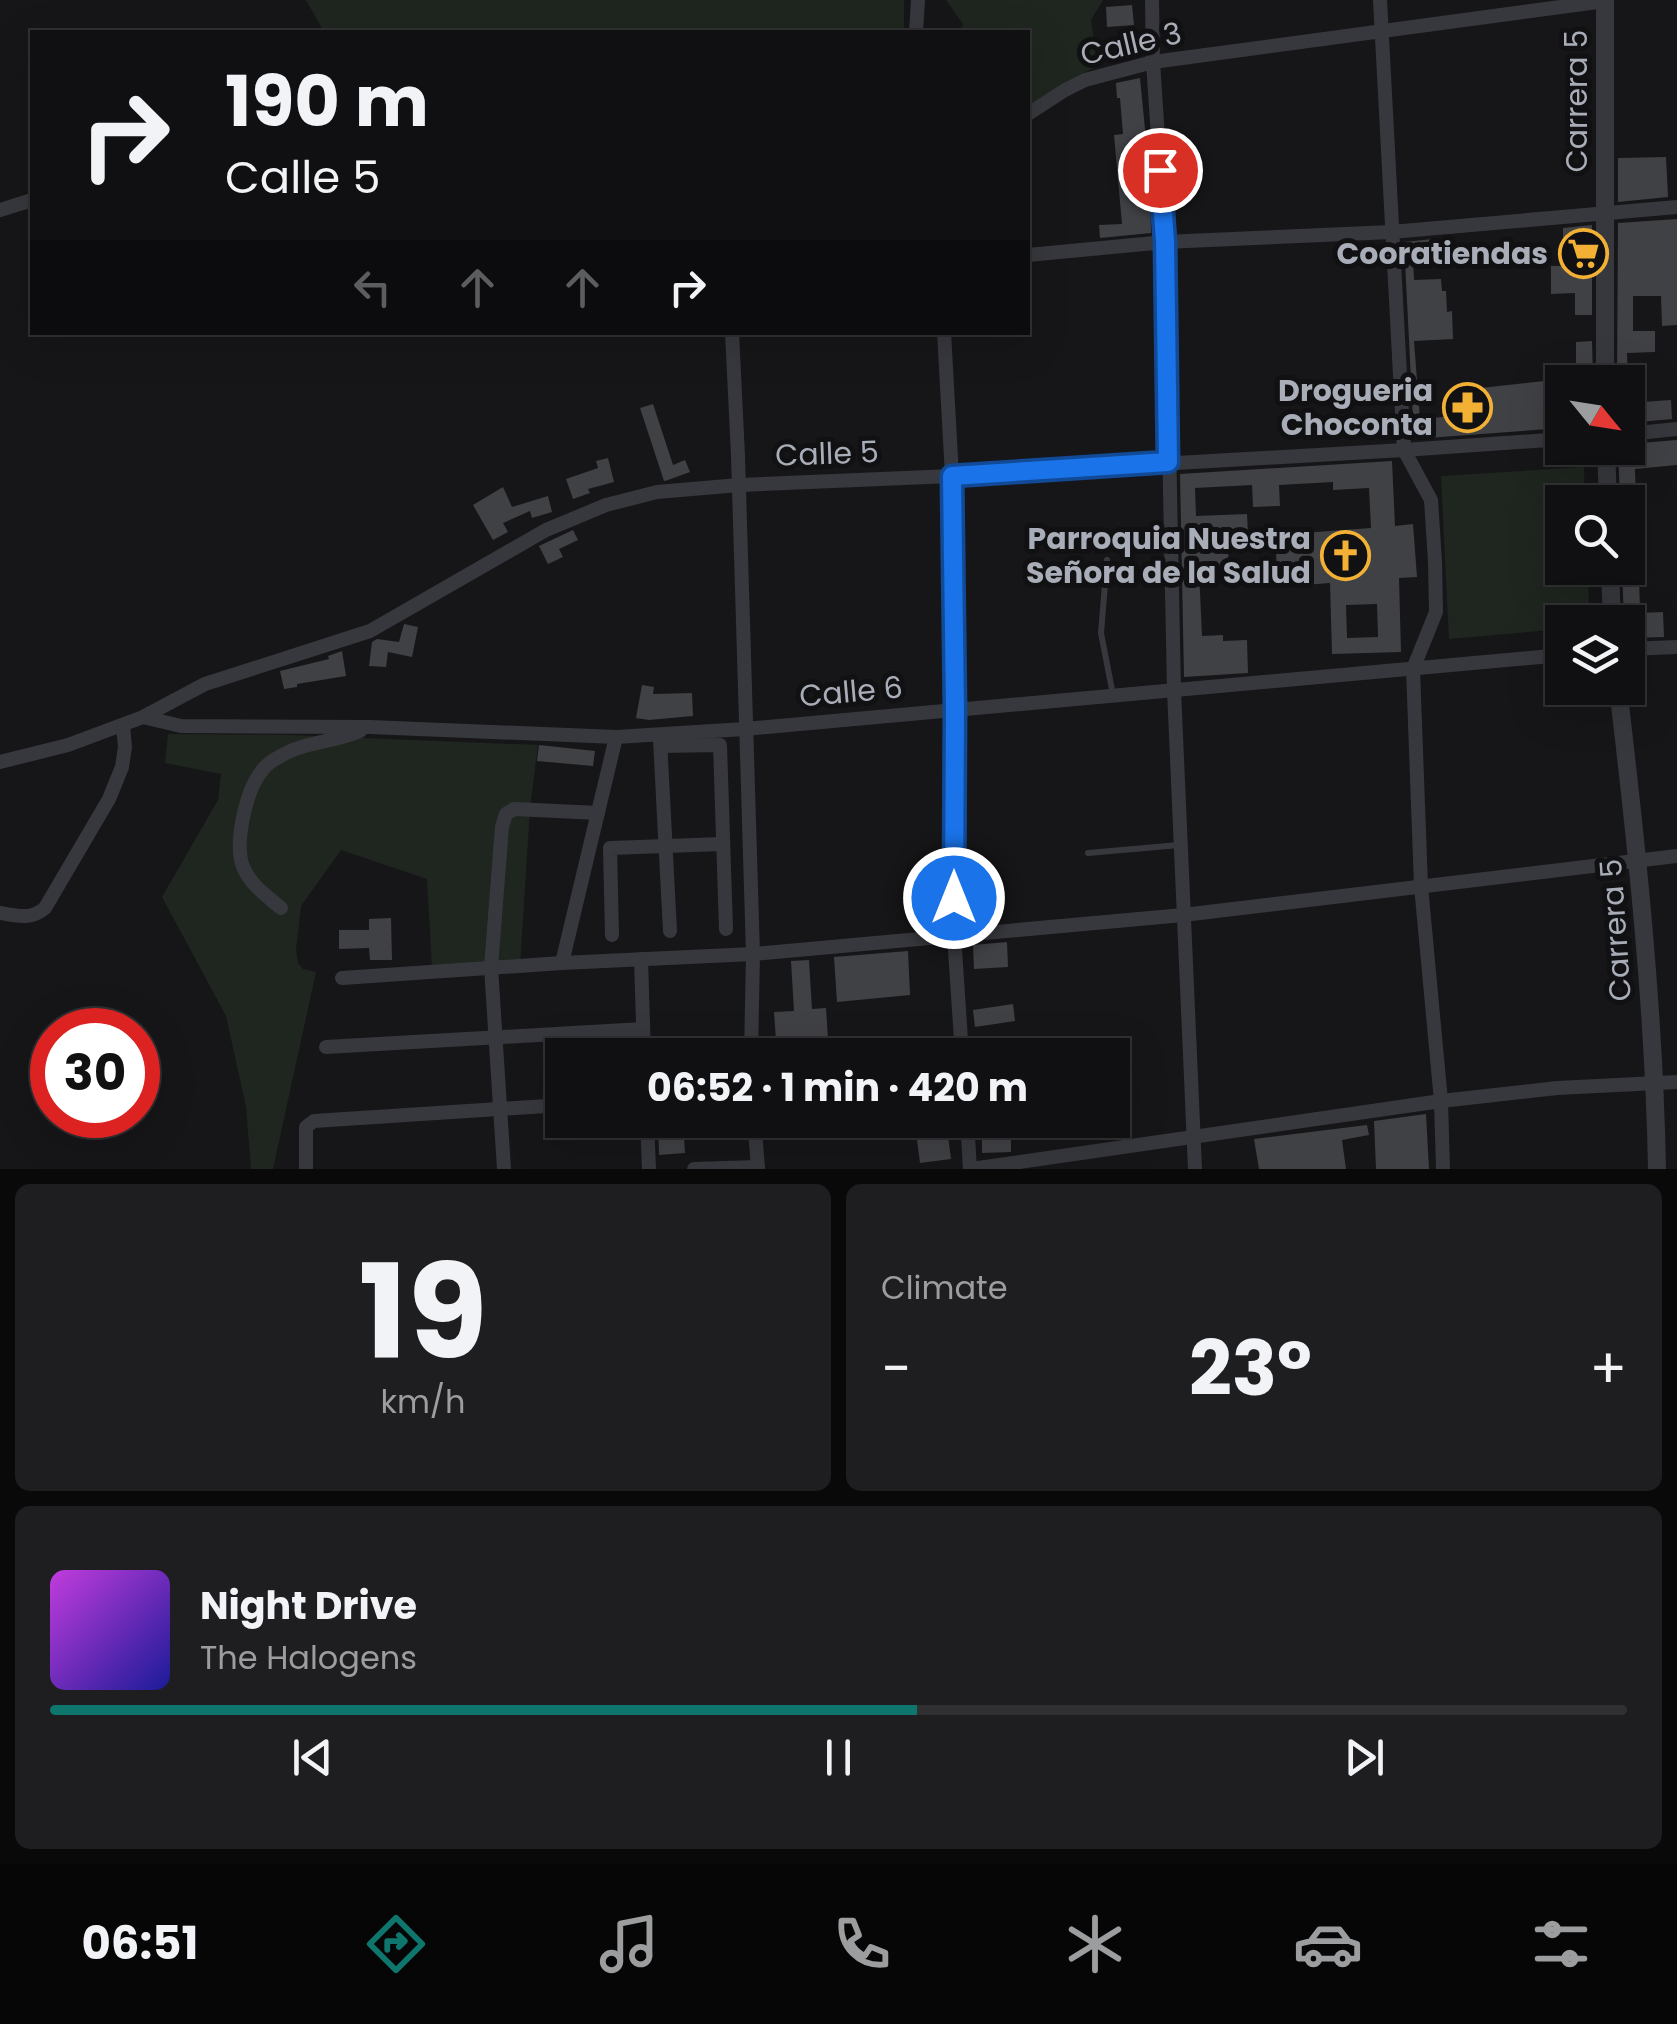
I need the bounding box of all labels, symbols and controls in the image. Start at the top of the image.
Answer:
street label: Calle 3 [1076,11,1186,76]
street label: Carrera 5 [1555,30,1598,172]
text: 190 m [225,52,429,151]
icon: right [60,70,190,200]
pin [1118,128,1203,213]
icon: arrive [1133,143,1188,198]
text: Calle 5 [225,146,380,209]
supermarket icon: Cooratiendas [1557,228,1609,280]
place label: Cooratiendas [1337,232,1548,275]
icon: left [345,260,400,315]
icon: ahead [450,260,505,315]
icon: ahead [555,260,610,315]
icon: right [660,260,715,315]
north arrow [1545,365,1645,465]
map controls [1545,365,1645,705]
place label: Drogueria Choconta [1278,369,1433,446]
pharmacy icon: Drogueria Choconta [1442,382,1494,434]
street label: Calle 5 [774,430,880,477]
button: search [1545,485,1645,585]
place label: Parroquia Nuestra Señora de la Salud [1026,517,1311,594]
church icon: Parroquia Nuestra Señora de la Salud [1320,530,1372,582]
button: layers [1545,605,1645,705]
street label: Calle 6 [797,666,905,717]
position arrow [902,846,1006,950]
street label: Carrera 5 [1589,857,1642,1003]
speed limit sign: 30 [30,1008,160,1138]
text: 06:52 · 1 min · 420 m [647,1061,1028,1114]
text: 19 [359,1221,487,1404]
text: Climate [881,1265,1008,1310]
text: 23° [1189,1316,1312,1421]
text: − [881,1330,911,1407]
text: + [1589,1330,1627,1407]
text: km/h [380,1379,466,1424]
text: Night Drive [200,1579,417,1632]
text: The Halogens [200,1635,417,1680]
icon: previous [285,1730,340,1785]
icon: pause [811,1730,866,1785]
icon: next [1337,1730,1392,1785]
icon: directions [361,1909,431,1979]
icon: music [594,1909,664,1979]
icon: phone [827,1909,897,1979]
icon: climate [1060,1909,1130,1979]
icon: car [1293,1909,1363,1979]
icon: filters [1526,1909,1596,1979]
text: 06:51 [81,1912,198,1975]

